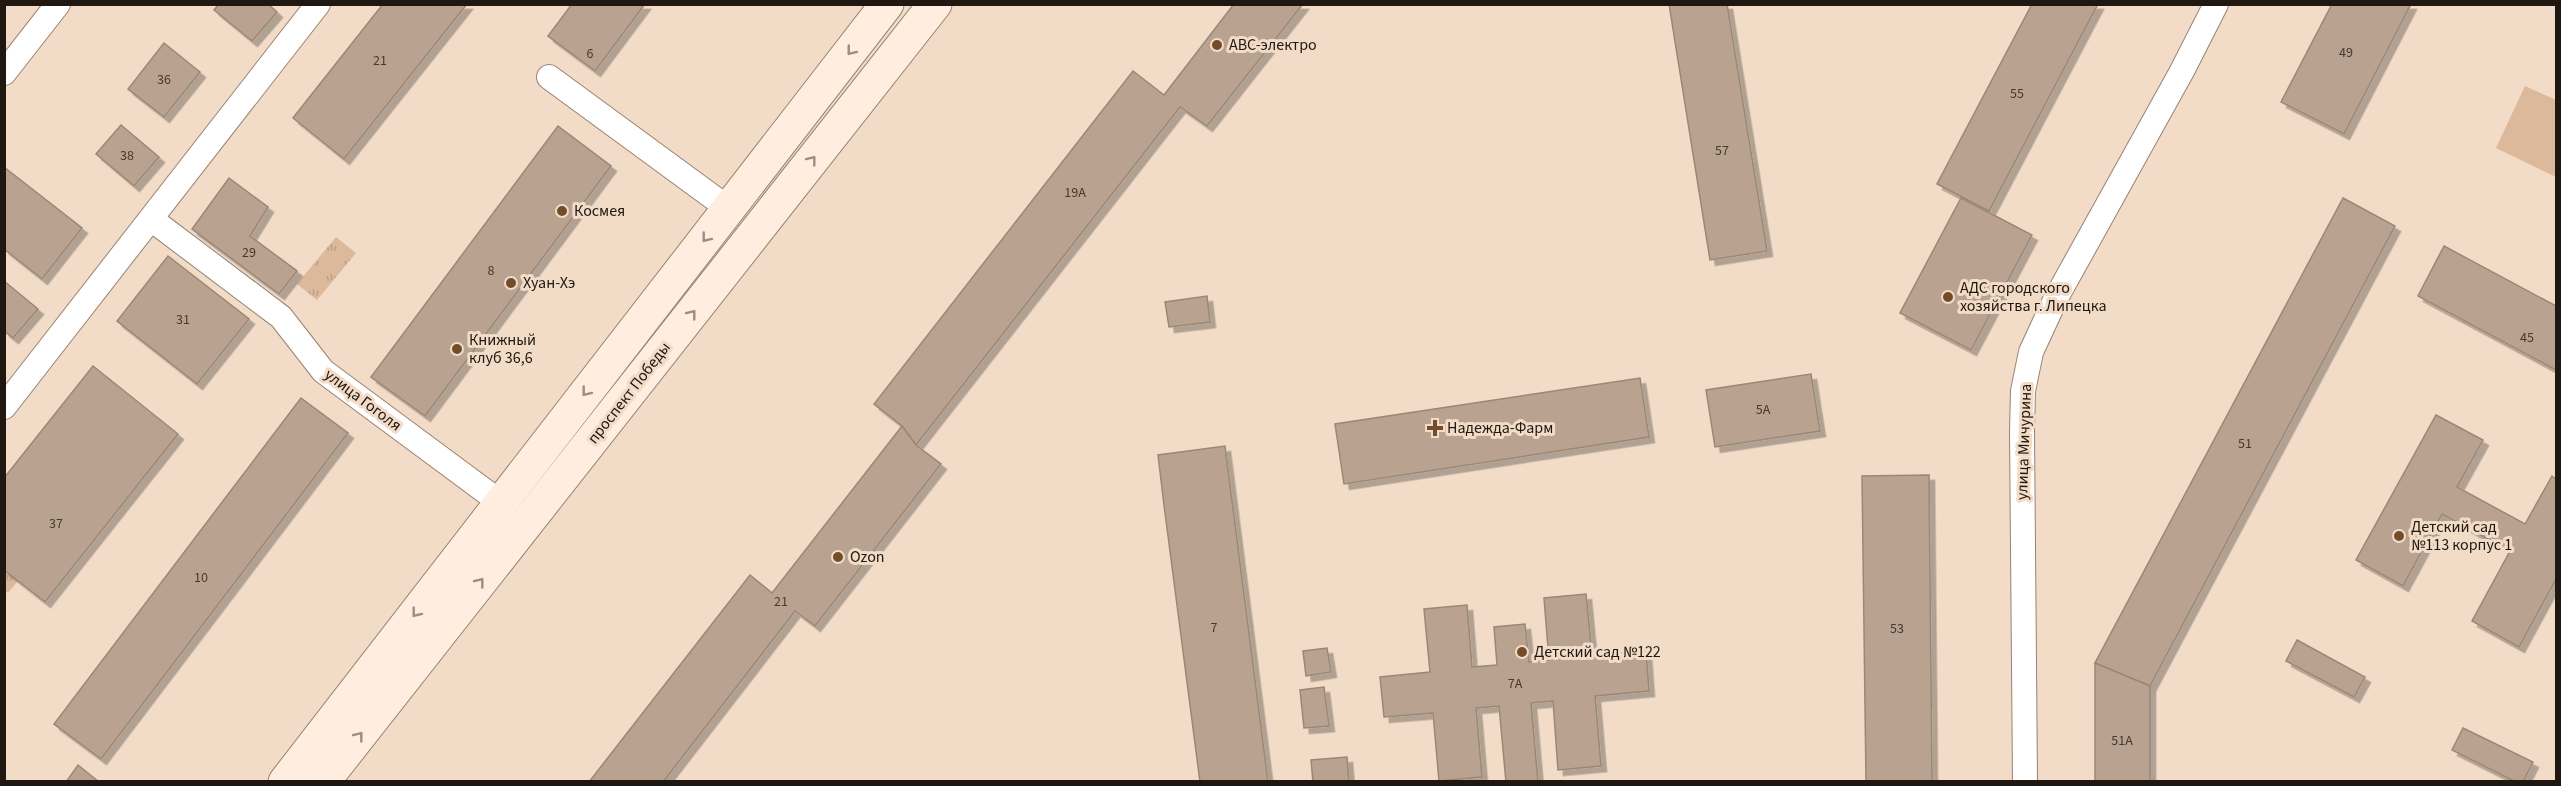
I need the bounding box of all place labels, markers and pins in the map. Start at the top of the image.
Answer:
place label: АВС-электро [1229,34,1317,56]
marker: АВС-электро [1210,38,1224,52]
place label: Космея [574,200,625,222]
marker: Космея [555,204,569,218]
place label: Хуан-Хэ [523,272,575,294]
marker: Хуан-Хэ [504,276,518,290]
place label: АДС городского хозяйства г. Липецка [1960,277,2106,317]
marker: АДС городского хозяйства г. Липецка [1941,290,1955,304]
place label: Книжный клуб 36,6 [469,329,536,369]
marker: Книжный клуб 36,6 [450,342,464,356]
place label: Надежда-Фарм [1447,417,1553,439]
marker: Надежда-Фарм [1428,421,1442,435]
place label: Детский сад №113 корпус 1 [2411,516,2512,556]
marker: Детский сад №113 корпус 1 [2392,529,2406,543]
place label: Ozon [850,546,885,568]
marker: Ozon [831,550,845,564]
place label: Детский сад №122 [1534,641,1661,663]
marker: Детский сад №122 [1515,645,1529,659]

